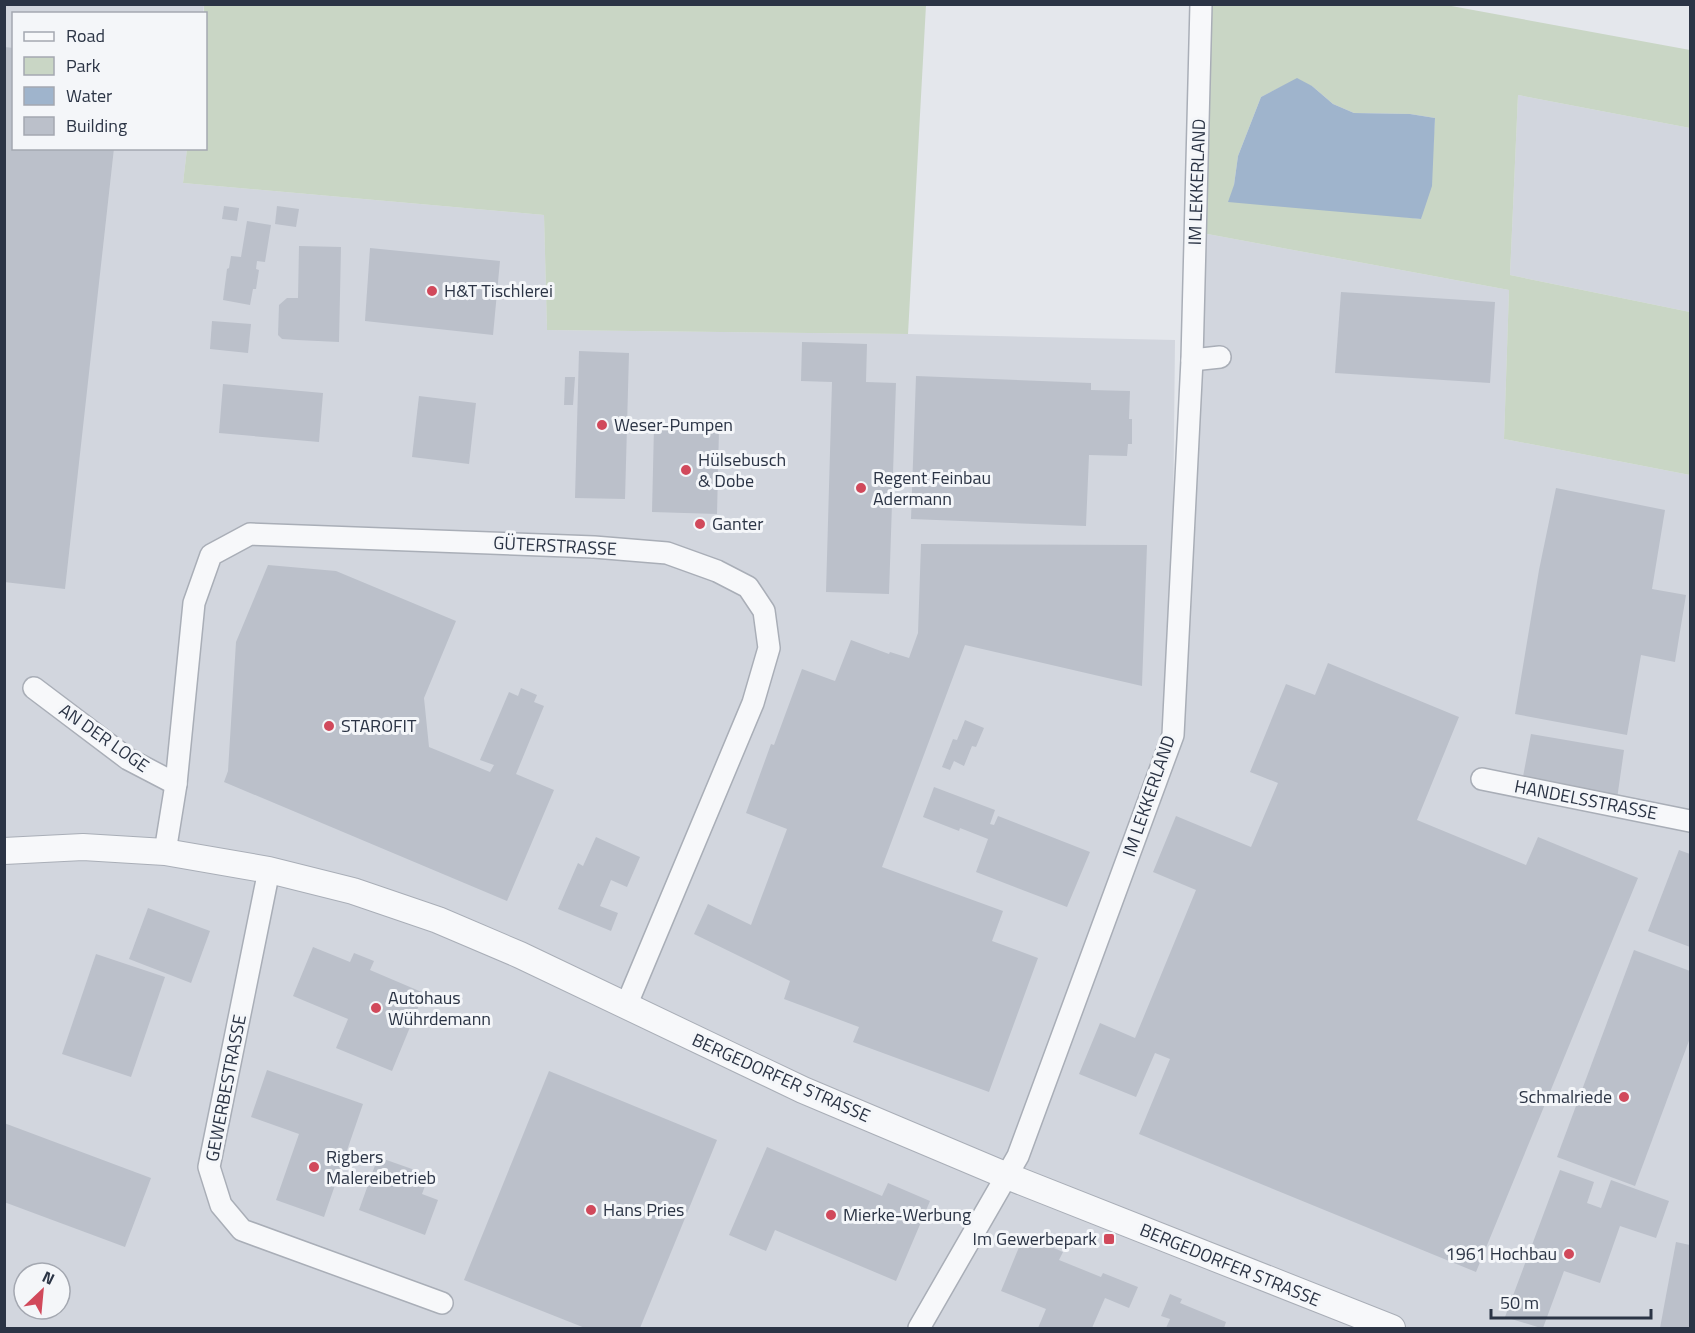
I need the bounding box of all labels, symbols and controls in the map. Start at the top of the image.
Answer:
legend [12,12,207,150]
text: Road [66,22,105,49]
text: Park [66,52,101,79]
text: Water [66,82,112,109]
text: Building [66,112,127,139]
street label: IM LEKKERLAND [1181,118,1212,246]
place label: H&T Tischlerei [444,277,553,304]
marker: H&T Tischlerei [425,284,439,298]
place label: Weser-Pumpen [614,411,733,438]
marker: Weser-Pumpen [595,418,609,432]
place label: Hülsebusch & Dobe [698,446,786,494]
marker: Hülsebusch & Dobe [679,463,693,477]
place label: Regent Feinbau Adermann [873,464,991,512]
marker: Regent Feinbau Adermann [854,481,868,495]
place label: Ganter [712,510,763,537]
marker: Ganter [693,517,707,531]
street label: GÜTERSTRASSE [493,529,617,562]
street label: AN DER LOGE [54,697,155,779]
place label: STAROFIT [341,712,417,739]
marker: STAROFIT [322,719,336,733]
street label: IM LEKKERLAND [1115,732,1182,860]
street label: HANDELSSTRASSE [1512,772,1660,827]
place label: Autohaus Wührdemann [388,984,491,1032]
marker: Autohaus Wührdemann [369,1001,383,1015]
street label: GEWERBESTRASSE [198,1012,253,1164]
street label: BERGEDORFER STRASSE [688,1026,875,1129]
place label: Schmalriede [1519,1083,1612,1110]
marker: Schmalriede [1617,1090,1631,1104]
place label: Rigbers Malereibetrieb [326,1143,436,1191]
marker: Rigbers Malereibetrieb [307,1160,321,1174]
place label: Hans Pries [603,1196,684,1223]
place label: Mierke-Werbung [843,1201,971,1228]
marker: Hans Pries [584,1203,598,1217]
marker: Mierke-Werbung [824,1208,838,1222]
street label: BERGEDORFER STRASSE [1136,1216,1325,1313]
place label: Im Gewerbepark [973,1225,1097,1252]
marker: Im Gewerbepark [1102,1232,1116,1246]
place label: 1961 Hochbau [1446,1240,1557,1267]
marker: 1961 Hochbau [1562,1247,1576,1261]
north arrow [12,1261,72,1321]
text: N [38,1264,59,1291]
scale bar [1491,1282,1652,1320]
text: 50 m [1500,1289,1539,1316]

